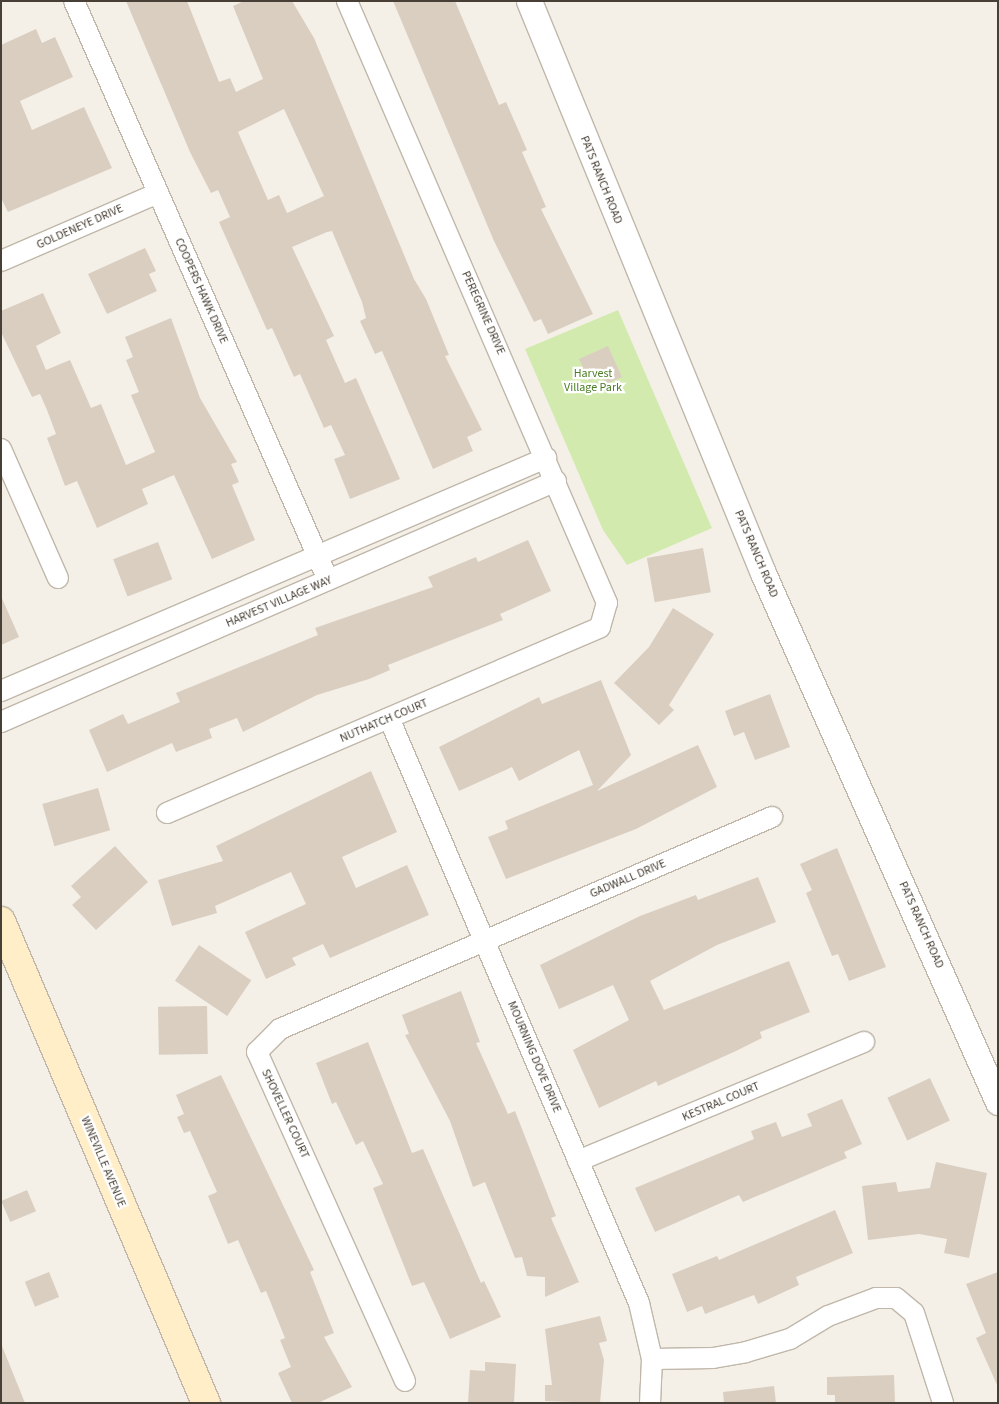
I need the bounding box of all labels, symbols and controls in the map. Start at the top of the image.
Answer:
street label: PATS RANCH ROAD [577,134,625,226]
street label: GOLDENEYE DRIVE [34,201,126,253]
street label: COOPERS HAWK DRIVE [171,236,231,346]
street label: PEREGRINE DRIVE [458,269,508,357]
park label: Harvest Village Park [564,367,622,395]
street label: PATS RANCH ROAD [731,508,781,600]
street label: HARVEST VILLAGE WAY [224,573,334,631]
street label: NUTHATCH COURT [338,696,430,746]
street label: GADWALL DRIVE [588,857,668,901]
street label: PATS RANCH ROAD [895,879,947,971]
street label: MOURNING DOVE DRIVE [504,999,564,1115]
street label: SHOVELLER COURT [258,1067,312,1161]
street label: KESTRAL COURT [680,1079,762,1125]
street label: WINEVILLE AVENUE [77,1115,129,1209]

